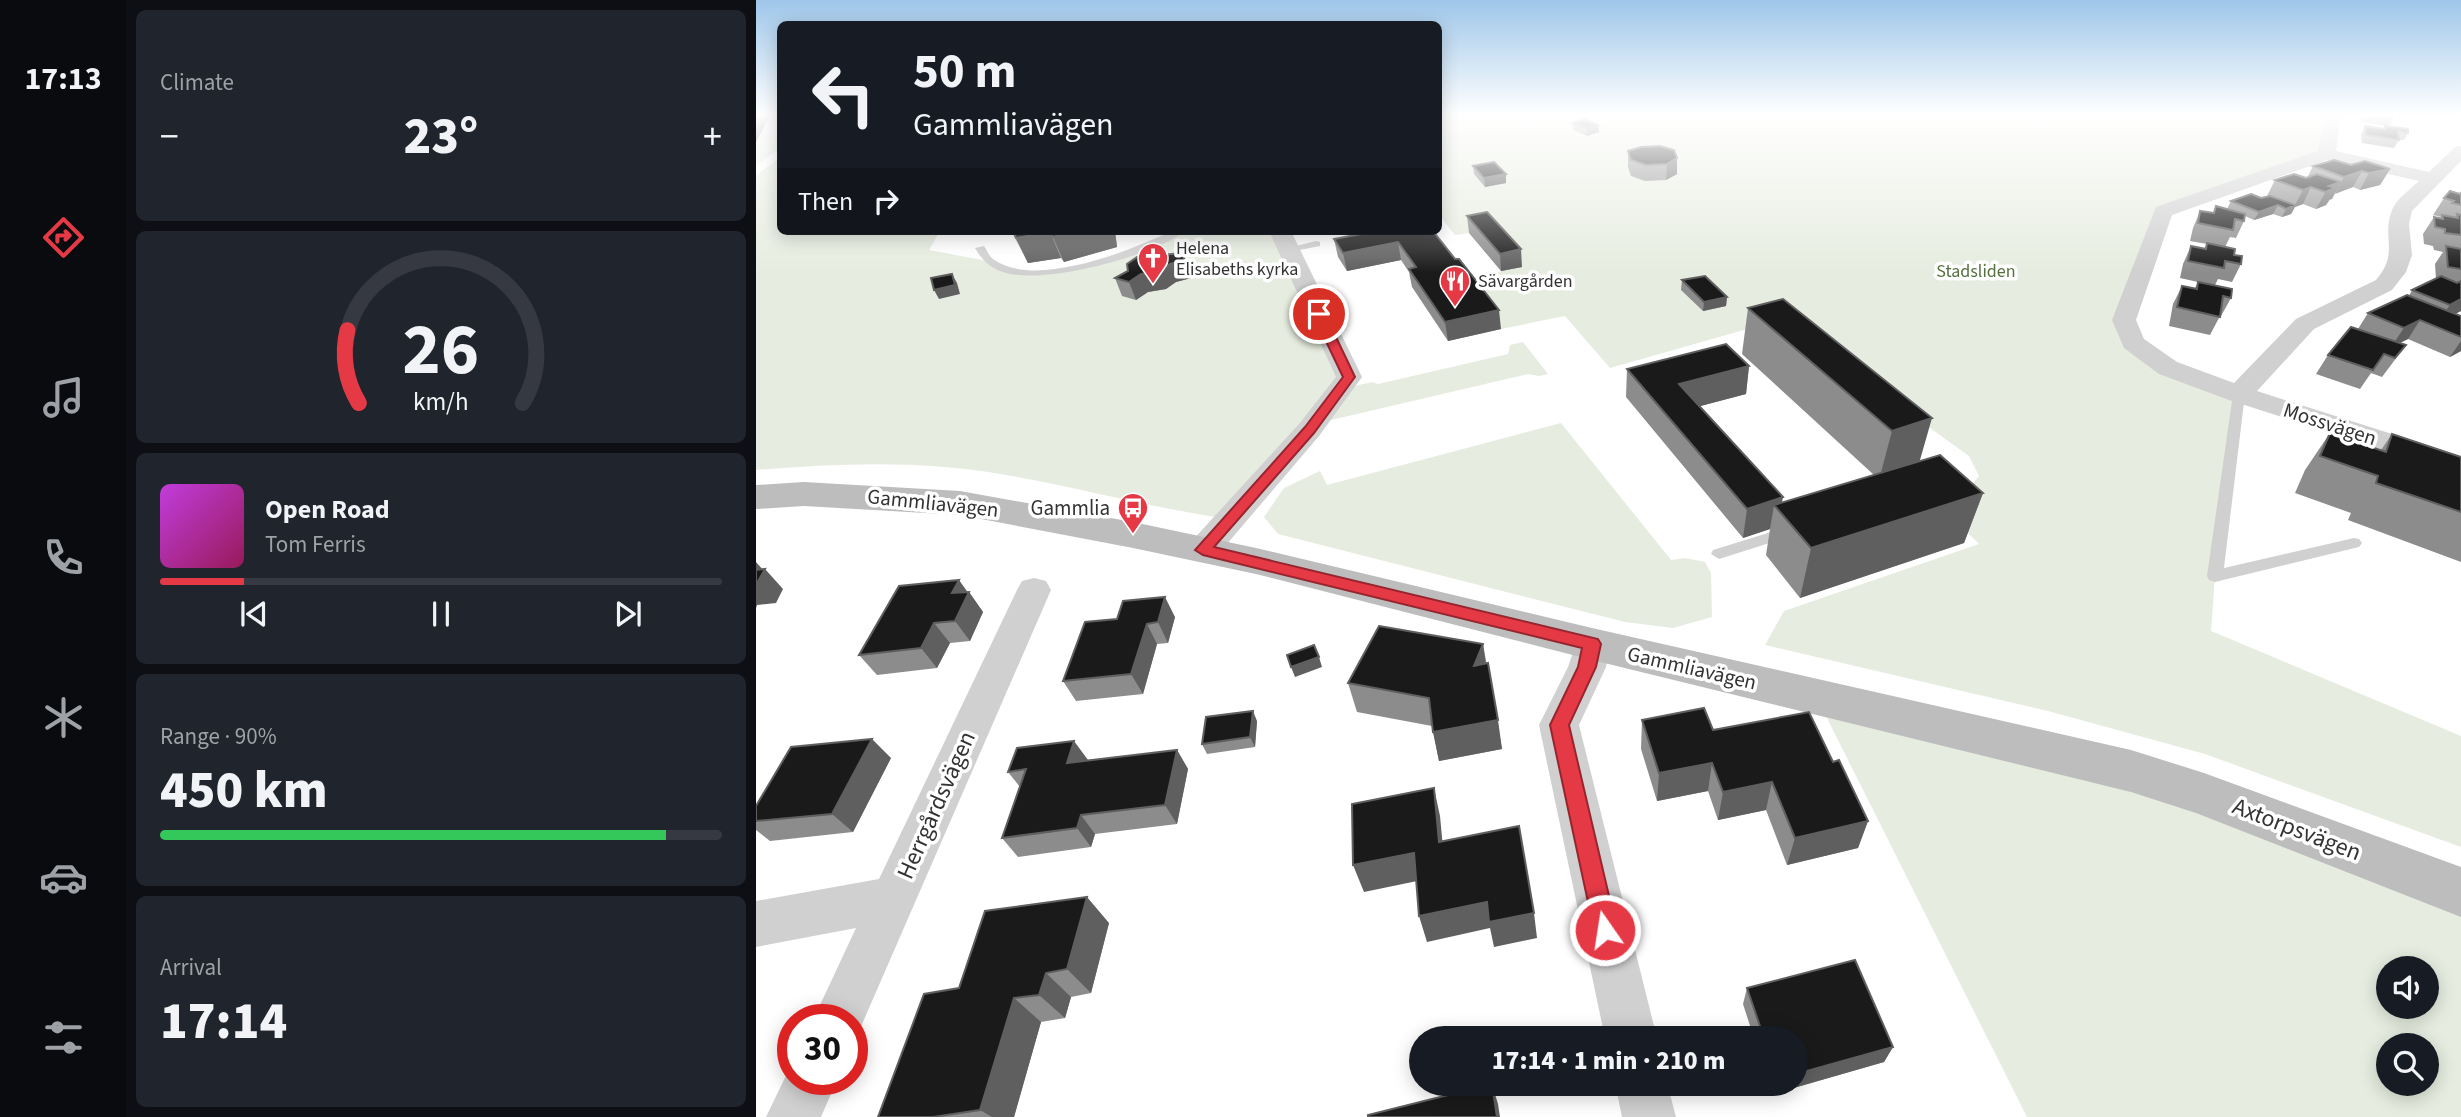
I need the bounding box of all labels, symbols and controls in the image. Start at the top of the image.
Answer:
text: 50 m [913,37,1017,107]
icon: left [798,49,889,140]
text: 17:13 [24,56,102,102]
text: Climate [160,66,234,99]
text: 23° [404,100,478,174]
text: Gammliavägen [913,102,1114,148]
text: − [160,110,179,164]
text: + [703,110,722,164]
icon: right [867,182,905,220]
text: Then [798,183,853,220]
icon: directions [39,213,88,262]
place label: Helena Elisabeths kyrka [1176,236,1298,282]
church icon: Helena Elisabeths kyrka [1136,241,1170,285]
park label: Stadsliden [1936,259,2016,284]
restaurant icon: Sävargården [1438,264,1472,308]
place label: Sävargården [1478,269,1573,294]
pin [1289,284,1349,344]
icon: arrive [1300,295,1338,333]
text: 26 [403,299,479,403]
icon: music [39,373,88,422]
text: km/h [413,384,469,420]
street label: Mossvägen [2280,395,2380,453]
street label: Gammliavägen [866,481,1000,525]
text: Open Road [265,491,390,528]
bus stop icon: Gammlia [1116,491,1150,535]
place label: Gammlia [1031,493,1110,523]
text: Tom Ferris [265,528,366,561]
icon: phone [39,533,88,582]
icon: previous [235,595,273,633]
icon: pause [422,595,460,633]
icon: next [609,595,647,633]
street label: Gammliavägen [1624,639,1760,697]
icon: climate [39,693,88,742]
text: Range · 90% [160,720,277,753]
street label: Herrgårdsvägen [888,726,985,885]
text: 450 km [160,754,328,828]
street label: Axtorpsvägen [2227,789,2366,870]
icon: car [39,853,88,902]
position arrow [1568,893,1642,967]
text: Arrival [160,951,222,984]
map controls [2376,956,2439,1096]
button: sound [2376,956,2439,1019]
text: 17:14 [160,985,287,1059]
speed limit sign: 30 [777,1004,868,1095]
icon: filters [39,1013,88,1062]
button: search [2376,1033,2439,1096]
text: 17:14 · 1 min · 210 m [1492,1042,1725,1079]

